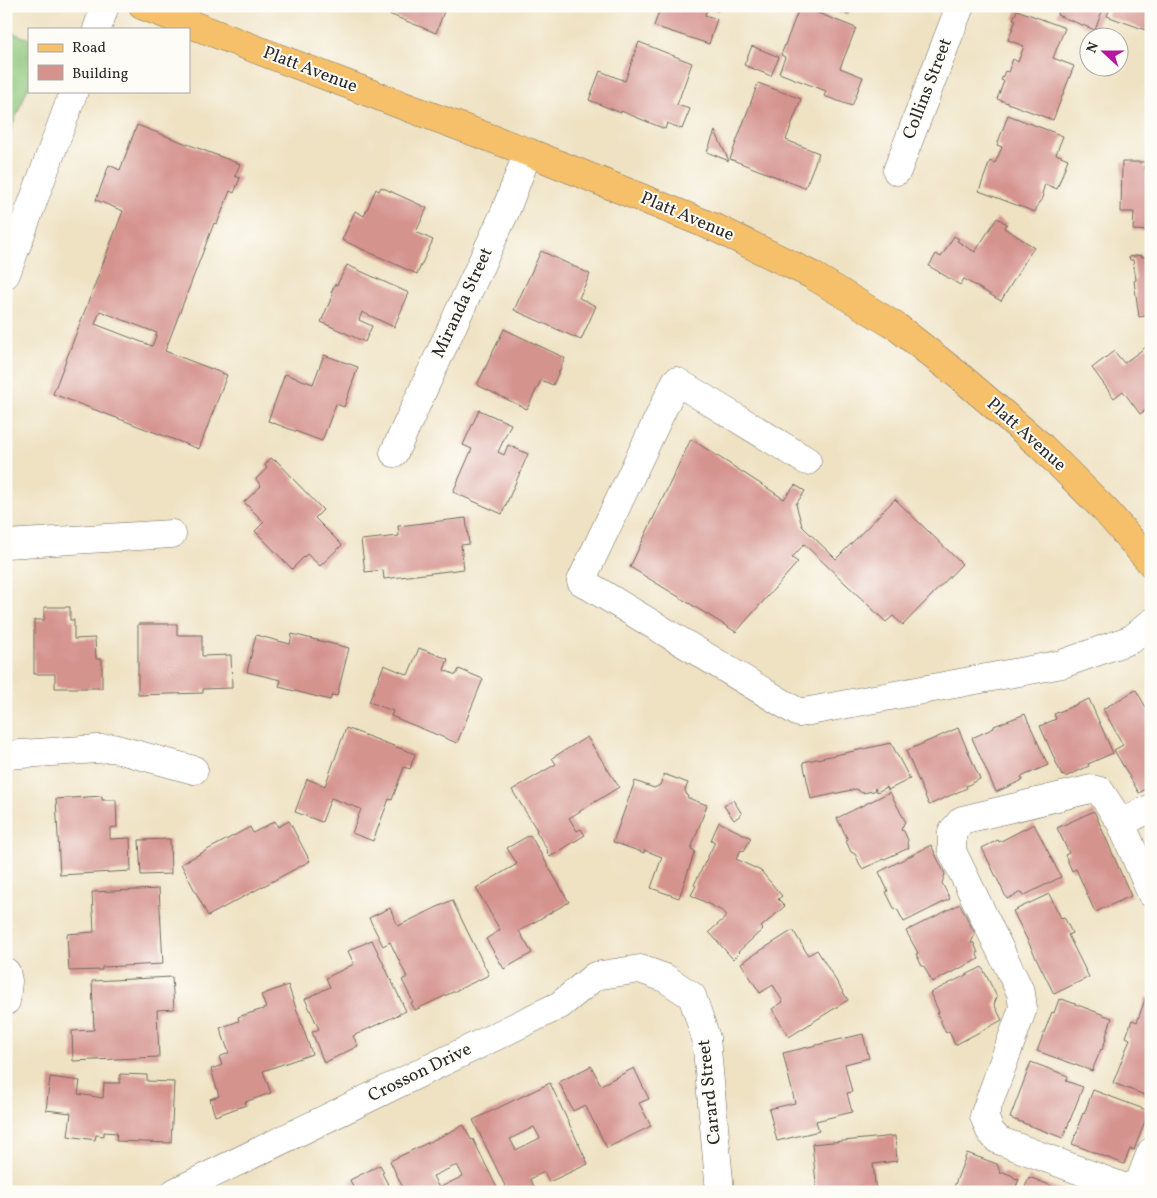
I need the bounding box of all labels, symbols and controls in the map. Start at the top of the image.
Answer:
legend [28,28,190,92]
north arrow [1080,28,1130,78]
street label: Collins Street [897,35,959,143]
text: Road [72,38,106,59]
text: N [1083,40,1104,56]
street label: Platt Avenue [259,41,361,99]
text: Building [72,64,129,85]
street label: Platt Avenue [636,186,738,248]
street label: Miranda Street [426,244,500,362]
street label: Platt Avenue [981,392,1071,478]
street label: Crosson Drive [364,1037,476,1109]
street label: Carard Street [692,1038,728,1146]

